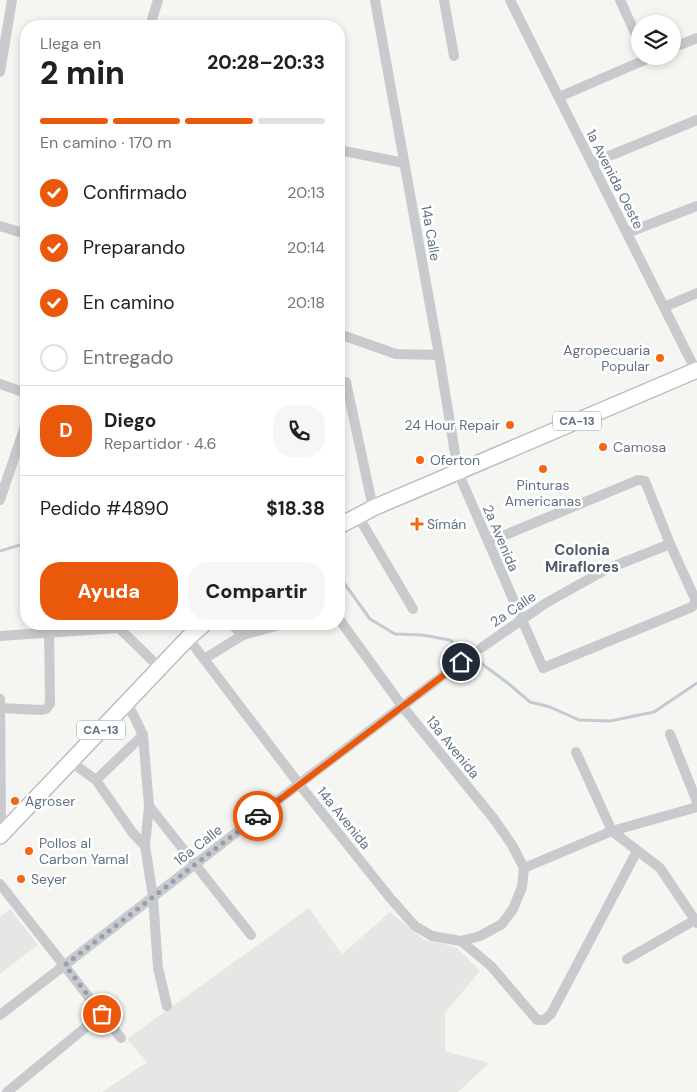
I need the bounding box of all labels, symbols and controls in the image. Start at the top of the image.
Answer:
map controls [631,15,681,65]
button: layers [631,15,681,65]
text: Llega en [40,33,101,54]
text: 20:28–20:33 [207,50,325,75]
text: 2 min [40,52,125,94]
street label: 1a Avenida Oeste [582,126,648,232]
text: En camino · 170 m [40,132,172,153]
icon: check [40,179,68,207]
text: Confirmado [83,180,187,205]
text: 20:13 [287,182,325,203]
street label: 14a Calle [417,204,445,262]
icon: check [40,234,68,262]
text: Preparando [83,235,185,260]
text: 20:14 [287,237,325,258]
icon: check [40,289,68,317]
text: En camino [83,290,175,315]
text: 20:18 [287,292,325,313]
place label: Agropecuaria Popular [563,341,650,375]
text: Entregado [83,345,174,370]
marker: Agropecuaria Popular [654,352,666,364]
button: phone [273,405,325,457]
text: Diego [104,408,156,433]
road number: CA-13 [553,412,601,431]
place label: 24 Hour Repair [404,416,500,434]
text: D [59,418,73,443]
marker: 24 Hour Repair [504,419,516,431]
text: Repartidor · 4.6 [104,433,216,454]
place label: Camosa [613,438,666,456]
marker: Camosa [597,441,609,453]
place label: Oferton [430,451,480,469]
marker: Oferton [414,454,426,466]
marker: Pinturas Americanas [537,463,549,475]
place label: Pinturas Americanas [505,476,581,510]
text: Pedido #4890 [40,496,169,521]
text: $18.38 [266,496,325,521]
street label: 2a Avenida [479,502,523,574]
place label: Símán [427,515,466,533]
marker: Símán [411,518,423,530]
district label: Colonia Miraflores [545,540,619,577]
button: Ayuda [40,562,178,620]
button: Compartir [188,562,325,620]
street label: 2a Calle [487,587,539,631]
pin [440,641,482,683]
icon: home [447,648,475,676]
street label: 13a Avenida [422,712,484,782]
road number: CA-13 [77,720,125,740]
street label: 14a Avenida [313,783,375,853]
courier [233,791,283,841]
place label: Agroser [25,792,75,810]
marker: Agroser [9,795,21,807]
icon: car [244,802,272,830]
street label: 16a Calle [170,821,226,869]
place label: Pollos al Carbon Yamal [39,834,129,868]
marker: Pollos al Carbon Yamal [23,845,35,857]
place label: Seyer [31,870,67,888]
marker: Seyer [15,873,27,885]
pin [81,993,123,1035]
icon: bag [88,1000,116,1028]

